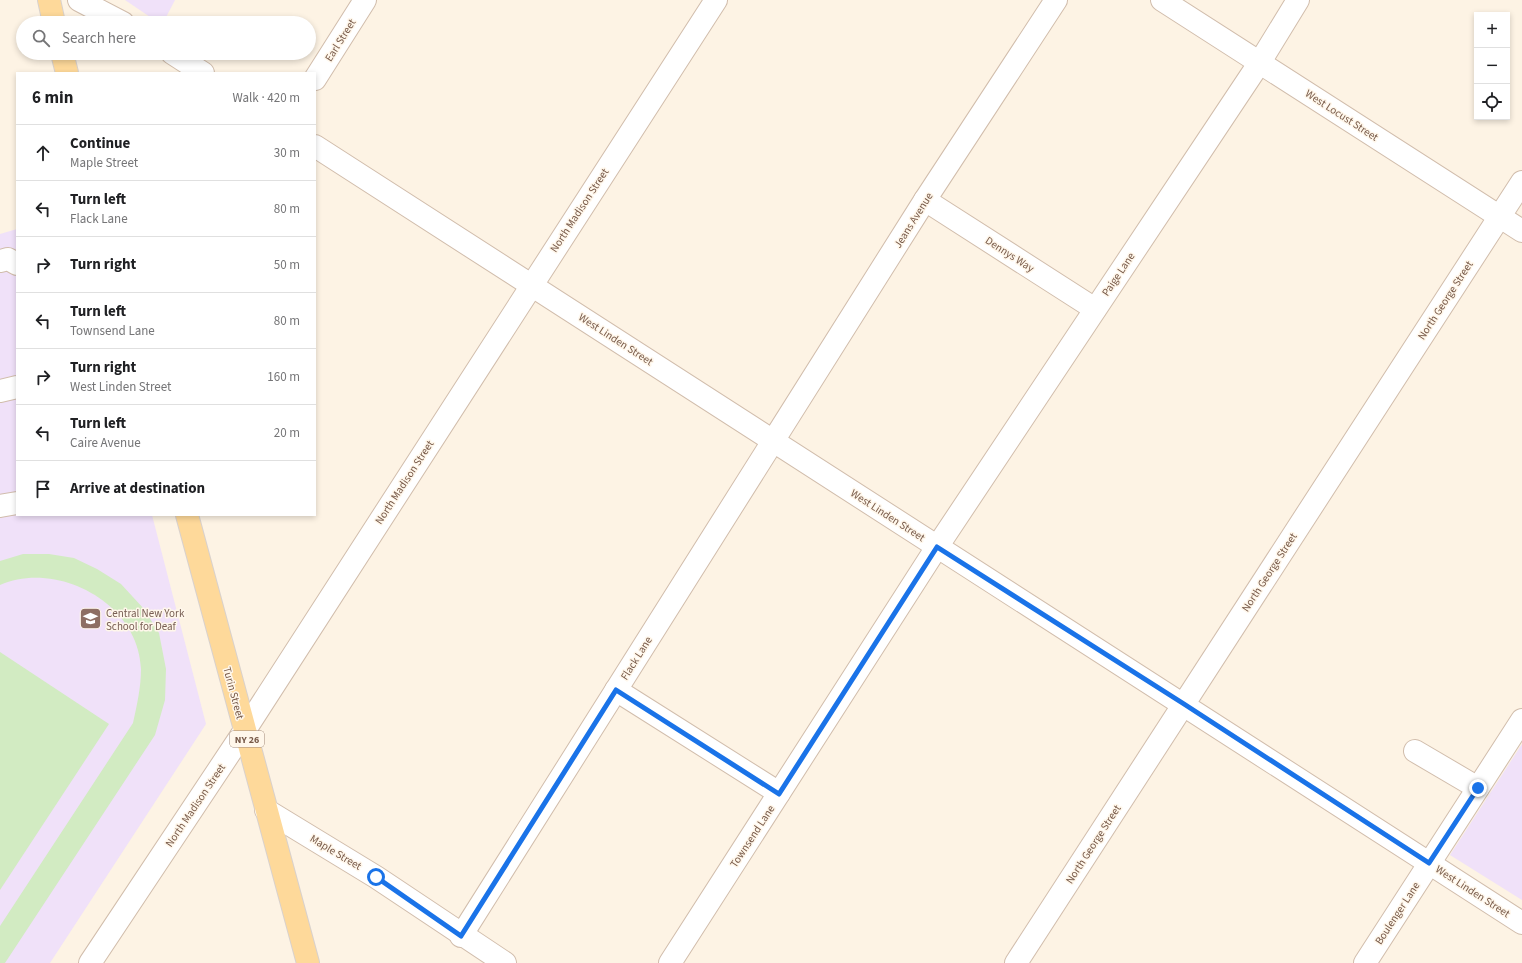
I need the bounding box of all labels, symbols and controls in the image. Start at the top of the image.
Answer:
map controls [1474,12,1510,120]
button: + [1474,12,1510,48]
search box [16,16,316,60]
street label: Earl Street [321,16,360,64]
icon: search [30,27,52,49]
text: Search here [62,28,136,49]
button: − [1474,48,1510,84]
button: locate [1474,84,1510,120]
text: 6 min [32,86,73,110]
street label: West Locust Street [1302,86,1381,145]
text: Walk · 420 m [232,89,300,107]
text: Continue [70,133,130,154]
icon: ahead [32,142,54,164]
text: 30 m [274,144,300,162]
text: Maple Street [70,154,138,172]
street label: North Madison Street [547,165,612,255]
text: Turn left [70,189,126,210]
street label: Jeans Avenue [890,189,937,251]
icon: left [32,198,54,220]
text: 80 m [274,200,300,218]
text: Flack Lane [70,210,128,228]
street label: Dennys Way [982,233,1037,276]
street label: Paige Lane [1098,249,1139,299]
icon: right [32,254,54,276]
text: Turn right [70,254,136,275]
text: 50 m [274,256,300,274]
street label: North George Street [1414,258,1477,343]
text: Turn left [70,301,126,322]
icon: left [32,310,54,332]
street label: West Linden Street [576,310,656,369]
text: 80 m [274,312,300,330]
text: Townsend Lane [70,322,155,340]
text: Turn right [70,357,136,378]
icon: right [32,366,54,388]
text: 160 m [267,368,300,386]
text: West Linden Street [70,378,171,396]
text: Turn left [70,413,126,434]
icon: left [32,422,54,444]
text: 20 m [274,424,300,442]
text: Caire Avenue [70,434,141,452]
street label: North Madison Street [372,437,437,527]
icon: arrive [32,478,54,500]
text: Arrive at destination [70,478,205,499]
street label: West Linden Street [848,486,928,545]
street label: North George Street [1238,530,1301,615]
school or university icon: Central New York School for Deaf [77,606,103,632]
place label: Central New York School for Deaf [106,606,185,634]
street label: Flack Lane [617,633,656,683]
street label: Turin Street [219,665,248,721]
road number: NY 26 [230,731,264,747]
street label: North Madison Street [162,760,229,850]
route end [1469,779,1487,797]
street label: Townsend Lane [727,802,779,870]
street label: North George Street [1062,802,1125,887]
street label: Maple Street [307,831,365,874]
street label: West Linden Street [1433,862,1513,921]
route start [367,868,385,886]
street label: Boulenger Lane [1372,879,1424,948]

